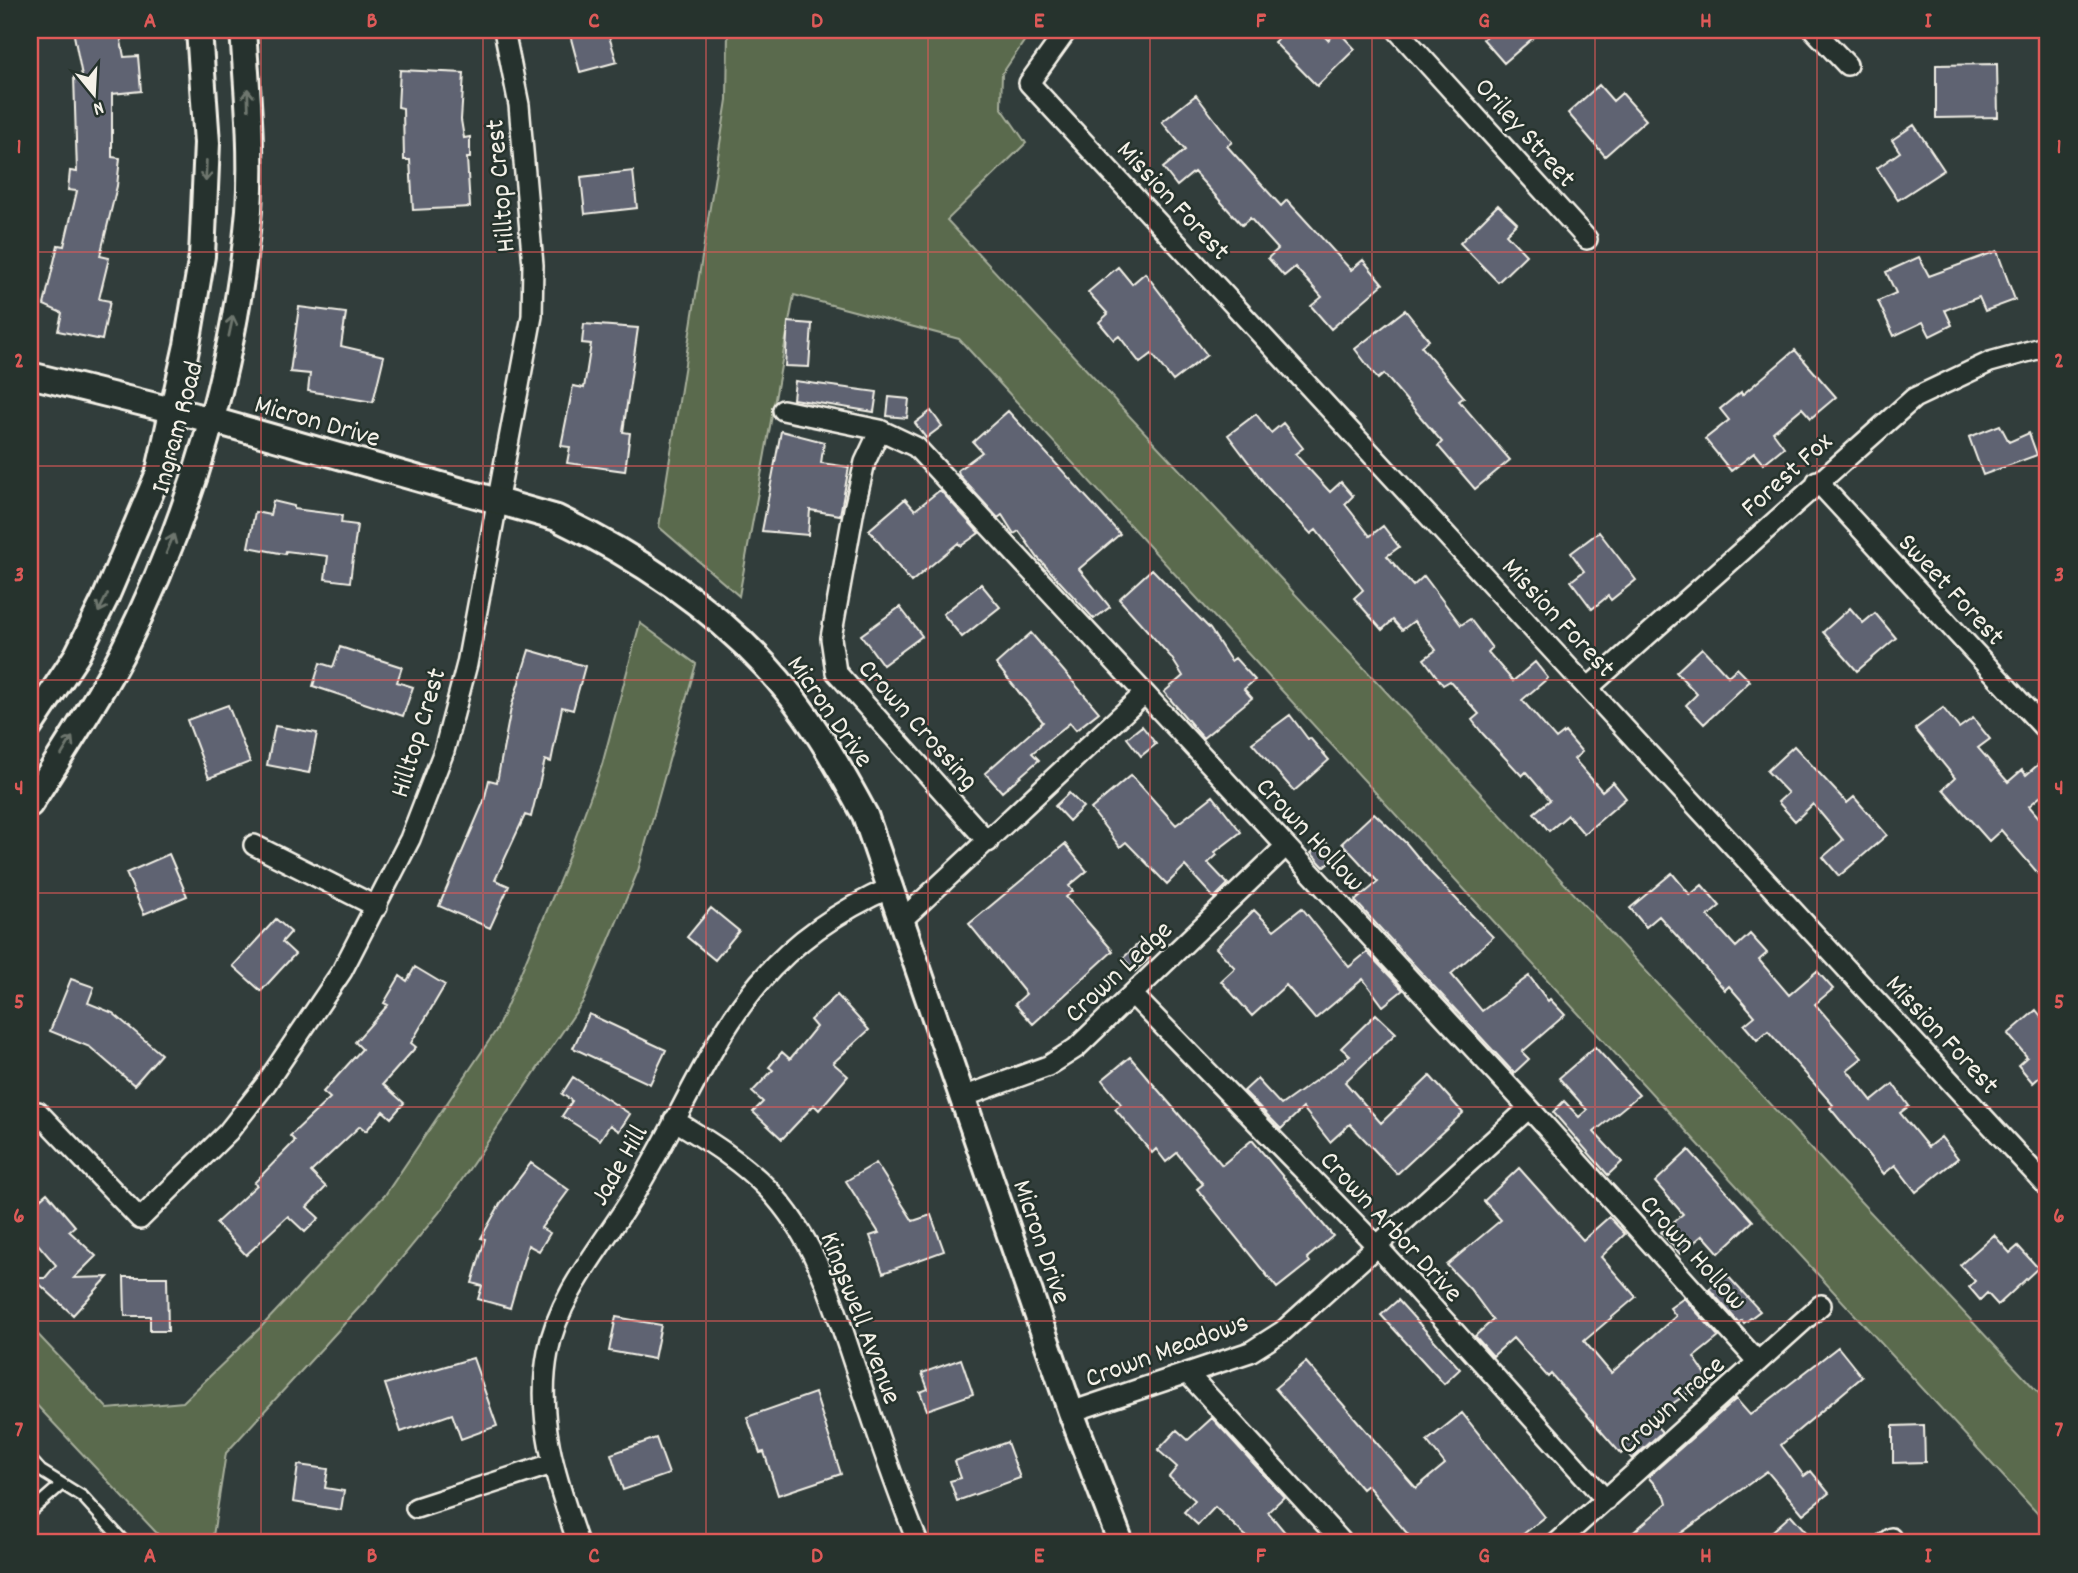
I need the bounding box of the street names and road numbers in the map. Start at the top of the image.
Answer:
street label: Oriley Street [1463,70,1584,198]
street label: Hilltop Crest [477,117,529,254]
street label: Mission Forest [1105,133,1238,272]
street label: Ingram Road [143,358,217,499]
street label: Micron Drive [249,387,384,461]
street label: Forest Fox [1734,425,1843,529]
street label: Sweet Forest [1886,526,2012,657]
street label: Mission Forest [1490,550,1623,689]
street label: Micron Drive [775,649,881,777]
street label: Crown Crossing [846,652,986,801]
street label: Hilltop Crest [382,664,459,803]
street label: Crown Hollow [1244,770,1372,903]
street label: Crown Ledge [1057,913,1184,1035]
street label: Mission Forest [1874,967,2007,1106]
street label: Jade Hill [582,1118,661,1215]
street label: Crown Arbor Drive [1308,1143,1470,1313]
street label: Micron Drive [999,1175,1079,1310]
street label: Crown Hollow [1628,1187,1755,1321]
street label: Kingswell Avenue [807,1227,910,1411]
street label: Crown Meadows [1080,1305,1255,1401]
street label: Crown Trace [1611,1348,1736,1466]

